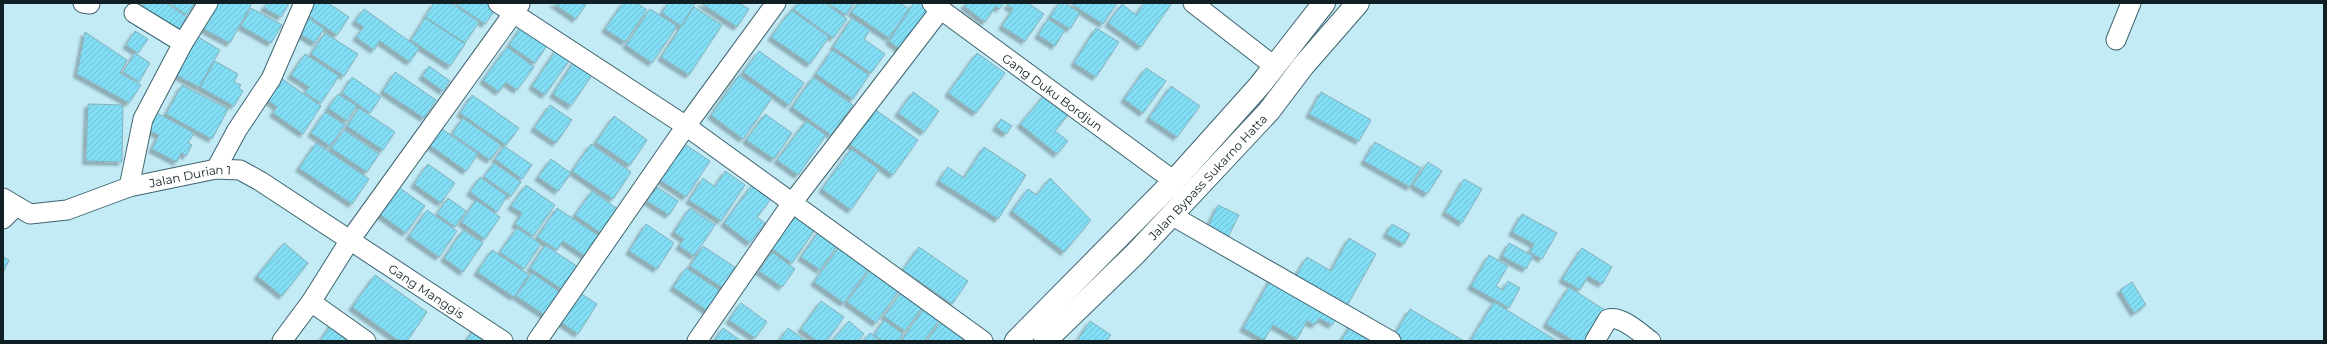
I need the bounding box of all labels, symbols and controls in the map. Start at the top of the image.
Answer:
street label: Gang Duku Bordjun [1000,50,1106,134]
street label: Jalan Bypass Sukarno Hatta [1144,111,1270,244]
street label: Jalan Durian 1 [147,161,231,190]
street label: Gang Manggis [386,260,468,321]

